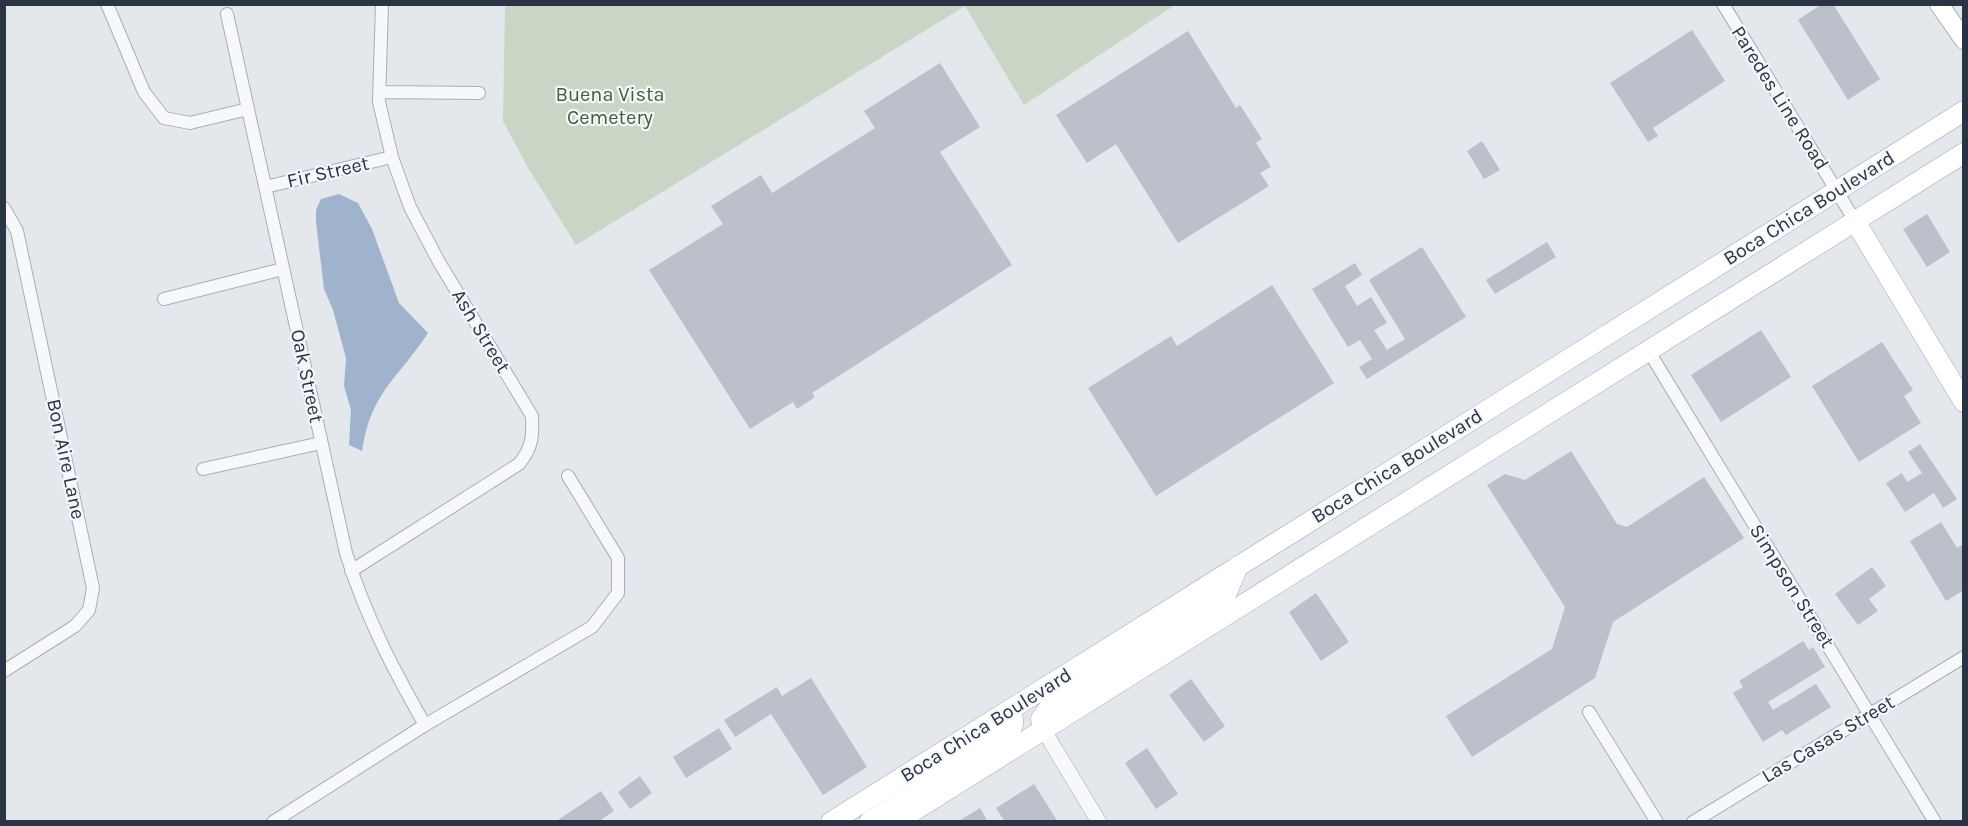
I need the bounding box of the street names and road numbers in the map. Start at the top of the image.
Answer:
street label: Paredes Line Road [1726,22,1834,174]
street label: Boca Chica Boulevard [1719,146,1899,270]
street label: Fir Street [285,151,372,193]
street label: Ash Street [447,285,515,377]
street label: Oak Street [286,327,328,425]
street label: Bon Aire Lane [42,397,90,521]
street label: Boca Chica Boulevard [1307,404,1487,528]
street label: Simpson Street [1745,520,1840,653]
street label: Boca Chica Boulevard [896,663,1076,787]
street label: Las Casas Street [1758,690,1899,788]

